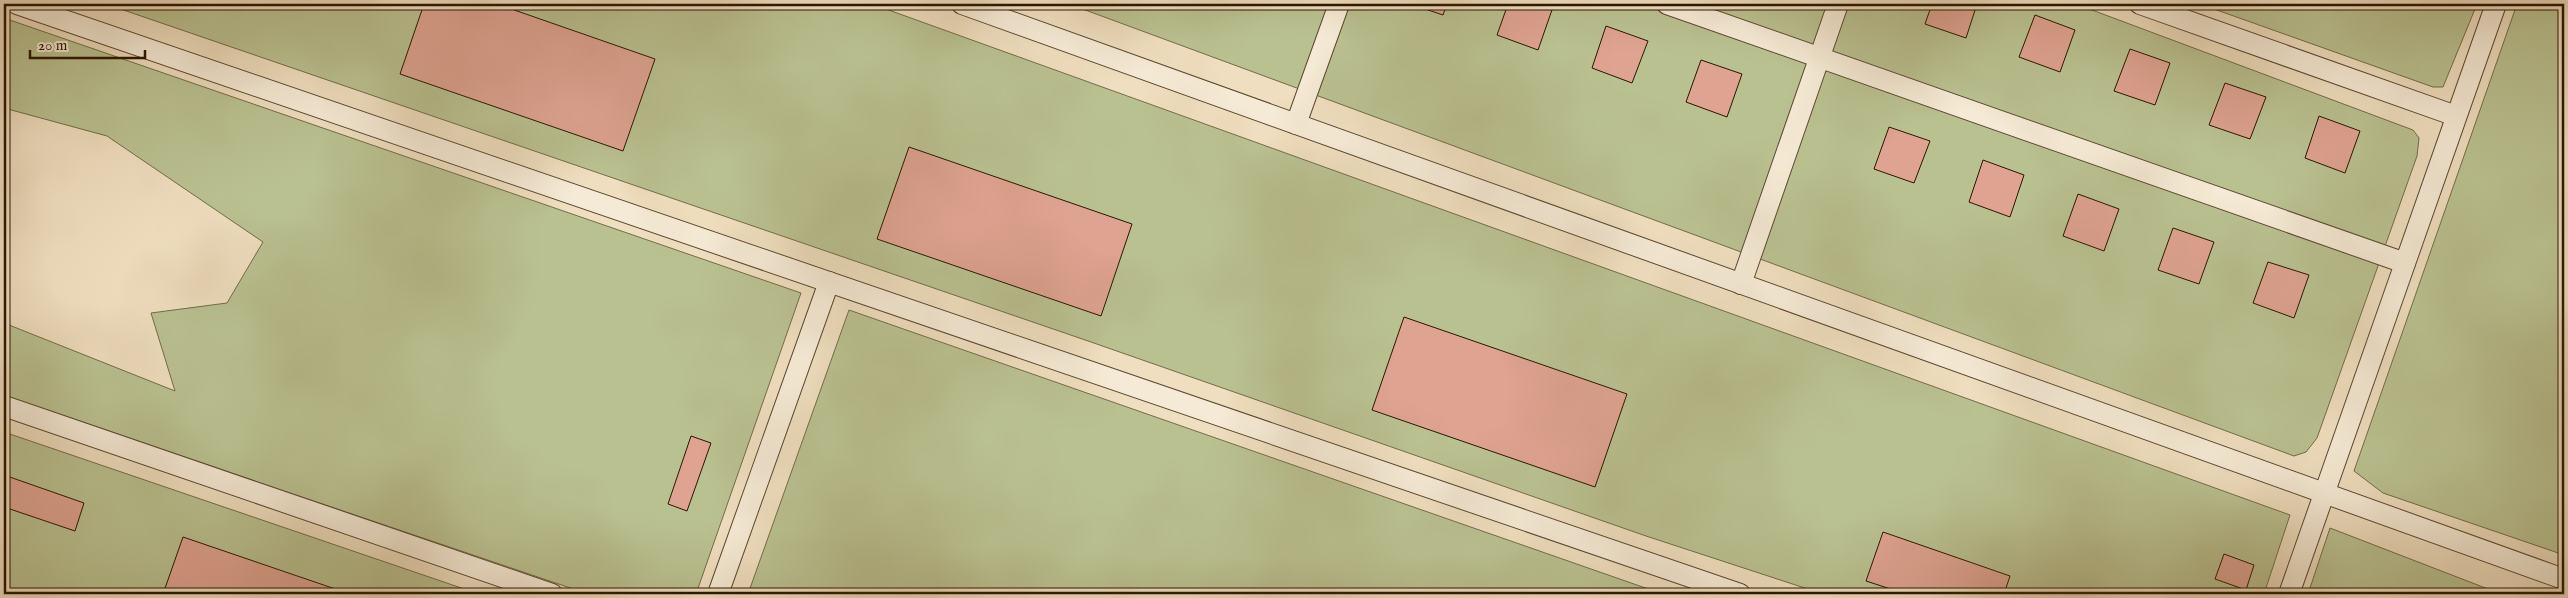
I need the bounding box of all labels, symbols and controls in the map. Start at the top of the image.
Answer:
scale bar [30,28,145,60]
text: 20 m [38,36,68,55]

